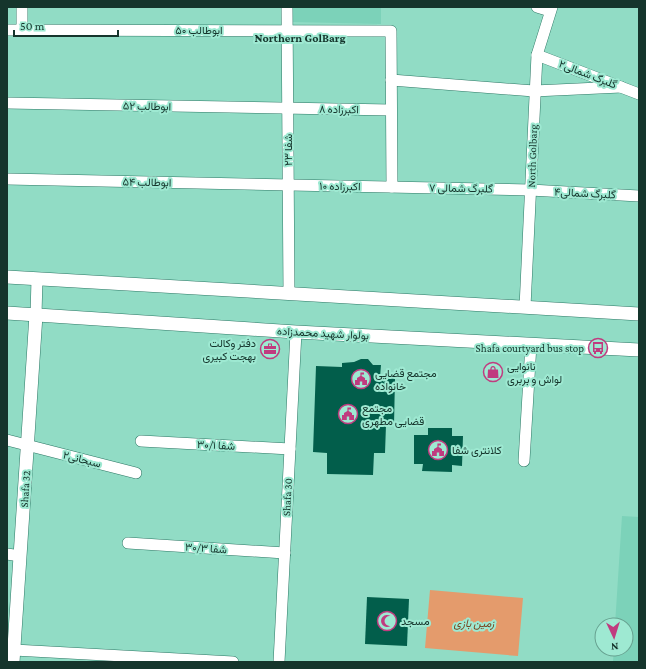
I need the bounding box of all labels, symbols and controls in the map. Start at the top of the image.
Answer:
scale bar [14,12,118,38]
text: 50 m [20,19,45,33]
street label: ابوطالب ۵۰ [175,24,223,37]
district label: Northern GolBarg [255,31,345,45]
street label: گلبرگ شمالی۲ [557,57,619,92]
street label: ابوطالب ۵۲ [123,100,171,113]
street label: اکبرزاده ۸ [319,103,359,116]
street label: North Golbarg [525,124,540,188]
street label: شفا ۲۳ [282,134,294,166]
street label: ابوطالب ۵۴ [122,176,172,189]
street label: اکبرزاده ۱۰ [319,180,361,193]
street label: گلبرگ شمالی ۷ [429,181,493,196]
street label: گلبرگ شمالی۴ [554,185,616,202]
street label: بولوار شهید محمدزاده [277,325,369,342]
place label: دفتر وکالت بهجت کبیری [202,337,256,363]
bus stop icon: Shafa courtyard bus stop [587,337,609,359]
office icon: دفتر وکالت بهجت کبیری [259,338,281,360]
place label: Shafa courtyard bus stop [476,342,584,355]
place label: نانوایی لواش و بربری [507,360,562,386]
shop icon: نانوایی لواش و بربری [482,361,504,383]
place label: مجتمع قضایی خانواده [375,367,437,393]
public building icon: مجتمع قضایی خانواده [350,368,372,390]
place label: مجتمع قضایی مطهری [362,402,424,428]
public building icon: مجتمع قضایی مطهری [337,403,359,425]
street label: شفا ۳۰/۱ [197,438,236,452]
public building icon: کلانتری شفا [427,439,449,461]
place label: کلانتری شفا [452,444,502,457]
street label: سبحانی۲ [61,448,103,471]
street label: Shafa 32 [18,470,32,508]
street label: Shafa 30 [280,478,294,516]
street label: ۳۰/۳ شفا [185,541,228,555]
mosque icon: مسجد [376,610,398,632]
place label: مسجد [401,615,430,628]
park label: زمین بازی [454,617,496,630]
north arrow [594,617,634,657]
text: N [610,641,619,653]

